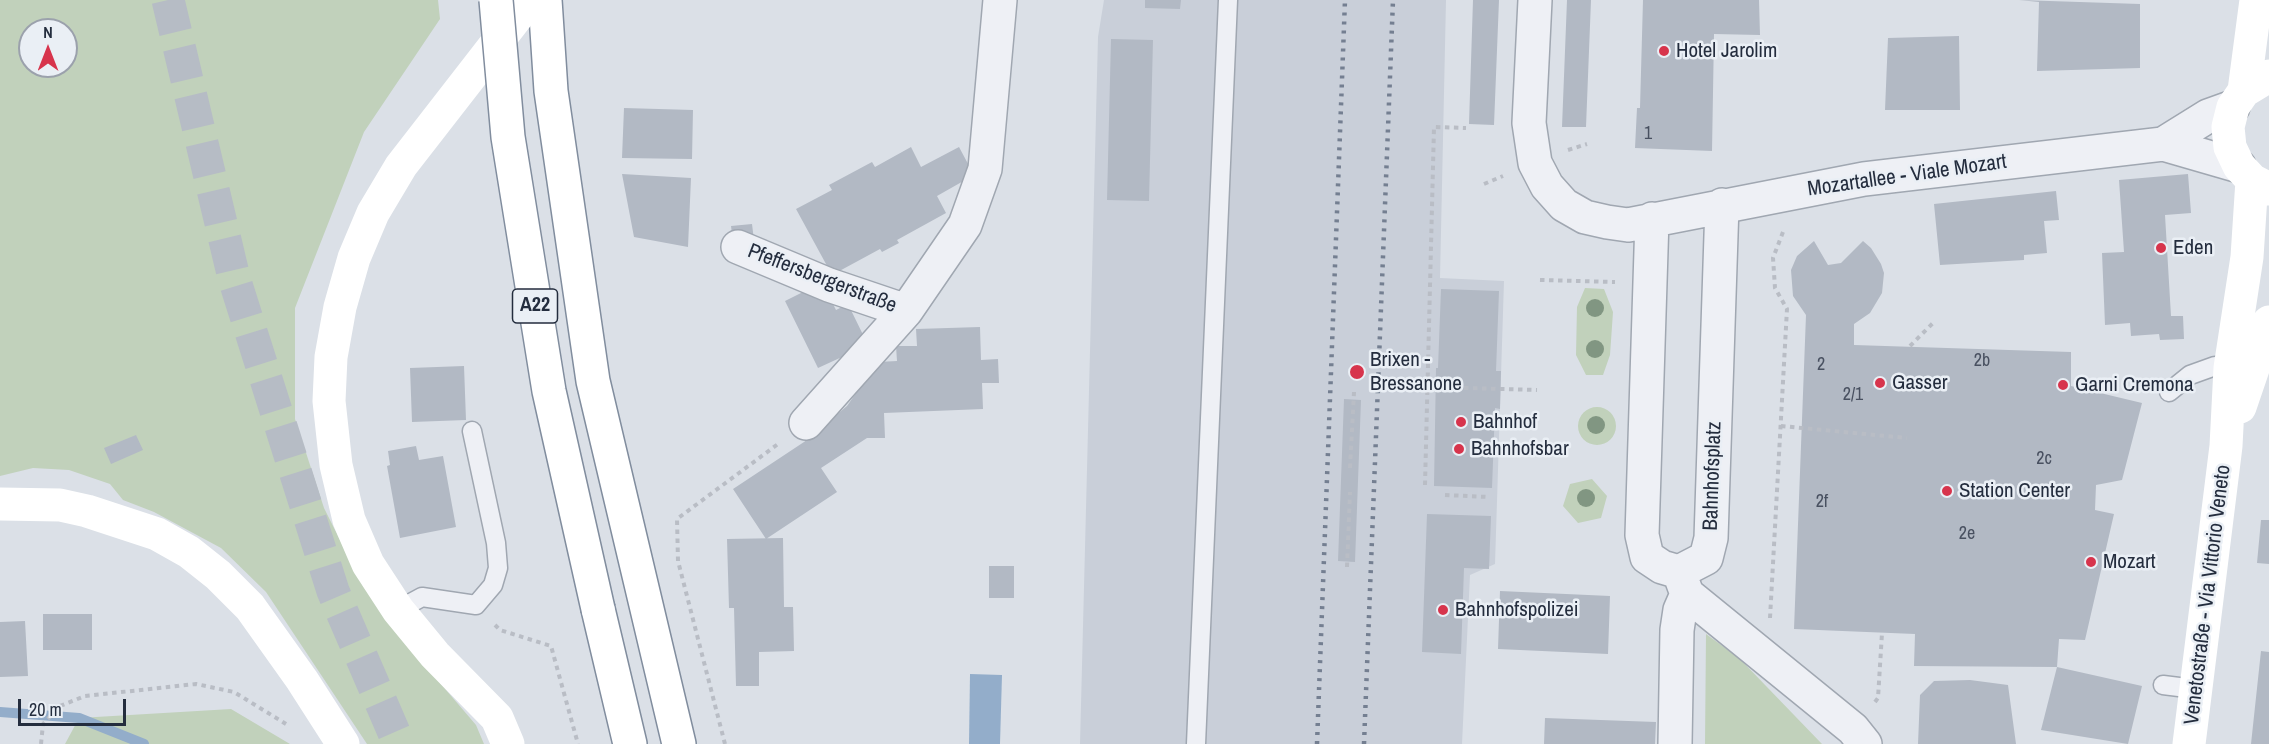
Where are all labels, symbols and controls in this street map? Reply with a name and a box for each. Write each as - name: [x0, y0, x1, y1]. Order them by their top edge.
- north arrow: [18, 18, 78, 78]
- text: N: [43, 21, 53, 43]
- place label: Hotel Jarolim: [1676, 38, 1777, 64]
- marker: Hotel Jarolim: [1657, 44, 1671, 58]
- house number: 1: [1644, 123, 1652, 145]
- street label: Mozartallee - Viale Mozart: [1806, 150, 2008, 202]
- place label: Eden: [2173, 235, 2213, 261]
- street label: Pfeffersbergerstraße: [744, 239, 900, 319]
- marker: Eden: [2154, 241, 2168, 255]
- road number: A22: [512, 289, 558, 323]
- place label: Brixen - Bressanone: [1370, 347, 1462, 397]
- house number: 2b: [1974, 350, 1990, 372]
- house number: 2: [1817, 354, 1825, 376]
- marker: Brixen - Bressanone: [1348, 363, 1366, 381]
- place label: Gasser: [1892, 370, 1948, 396]
- place label: Garni Cremona: [2075, 372, 2194, 398]
- marker: Gasser: [1873, 376, 1887, 390]
- marker: Garni Cremona: [2056, 378, 2070, 392]
- house number: 2/1: [1843, 384, 1863, 406]
- place label: Bahnhof: [1473, 409, 1537, 435]
- marker: Bahnhof: [1454, 415, 1468, 429]
- street label: Bahnhofsplatz: [1699, 421, 1727, 531]
- place label: Bahnhofsbar: [1471, 436, 1569, 462]
- marker: Bahnhofsbar: [1452, 442, 1466, 456]
- house number: 2c: [2036, 448, 2052, 470]
- street label: Venetostraße - Via Vittorio Veneto: [2180, 464, 2236, 726]
- place label: Station Center: [1959, 478, 2070, 504]
- marker: Station Center: [1940, 484, 1954, 498]
- house number: 2f: [1816, 491, 1828, 513]
- house number: 2e: [1959, 523, 1975, 545]
- place label: Mozart: [2103, 549, 2156, 575]
- marker: Mozart: [2084, 555, 2098, 569]
- place label: Bahnhofspolizei: [1455, 597, 1579, 623]
- marker: Bahnhofspolizei: [1436, 603, 1450, 617]
- scale bar: [21, 687, 129, 725]
- text: 20 m: [29, 697, 62, 722]

